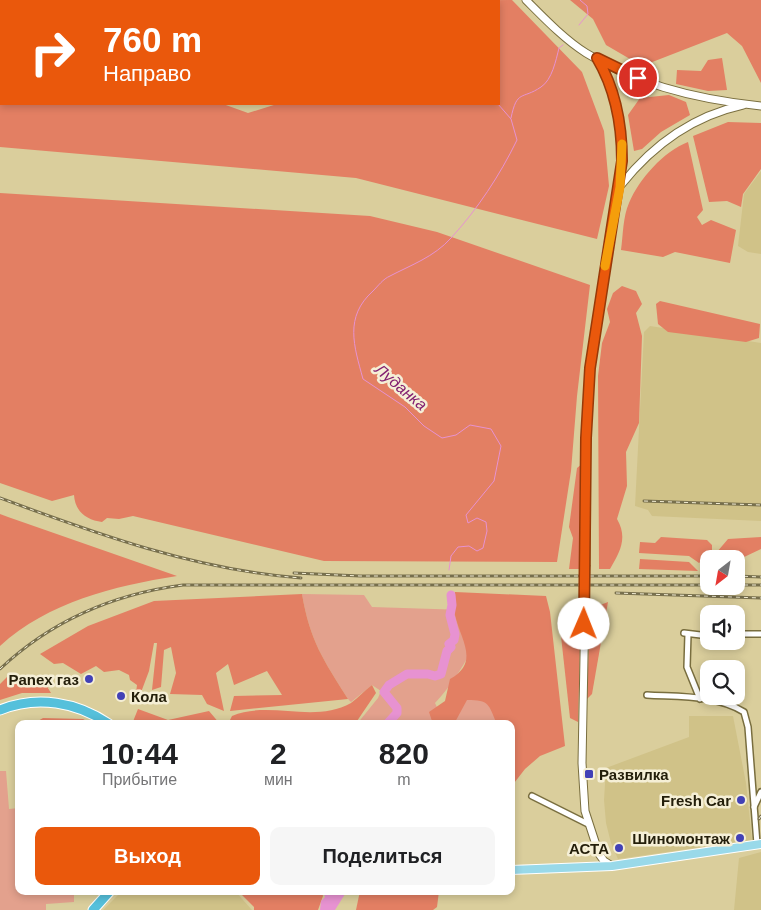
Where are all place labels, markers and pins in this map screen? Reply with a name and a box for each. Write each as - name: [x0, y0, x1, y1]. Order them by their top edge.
- pin: [617, 57, 659, 99]
- place label: Panex газ: [8, 671, 79, 688]
- marker: Panex газ: [83, 673, 95, 685]
- place label: Кола: [131, 688, 167, 705]
- marker: Кола: [115, 690, 127, 702]
- place label: Развилка: [599, 766, 669, 783]
- marker: Развилка: [583, 768, 595, 780]
- place label: Fresh Car: [661, 792, 731, 809]
- marker: Fresh Car: [735, 794, 747, 806]
- place label: Шиномонтаж: [632, 830, 730, 847]
- marker: Шиномонтаж: [734, 832, 746, 844]
- place label: АСТА: [569, 840, 609, 857]
- marker: АСТА: [613, 842, 625, 854]

